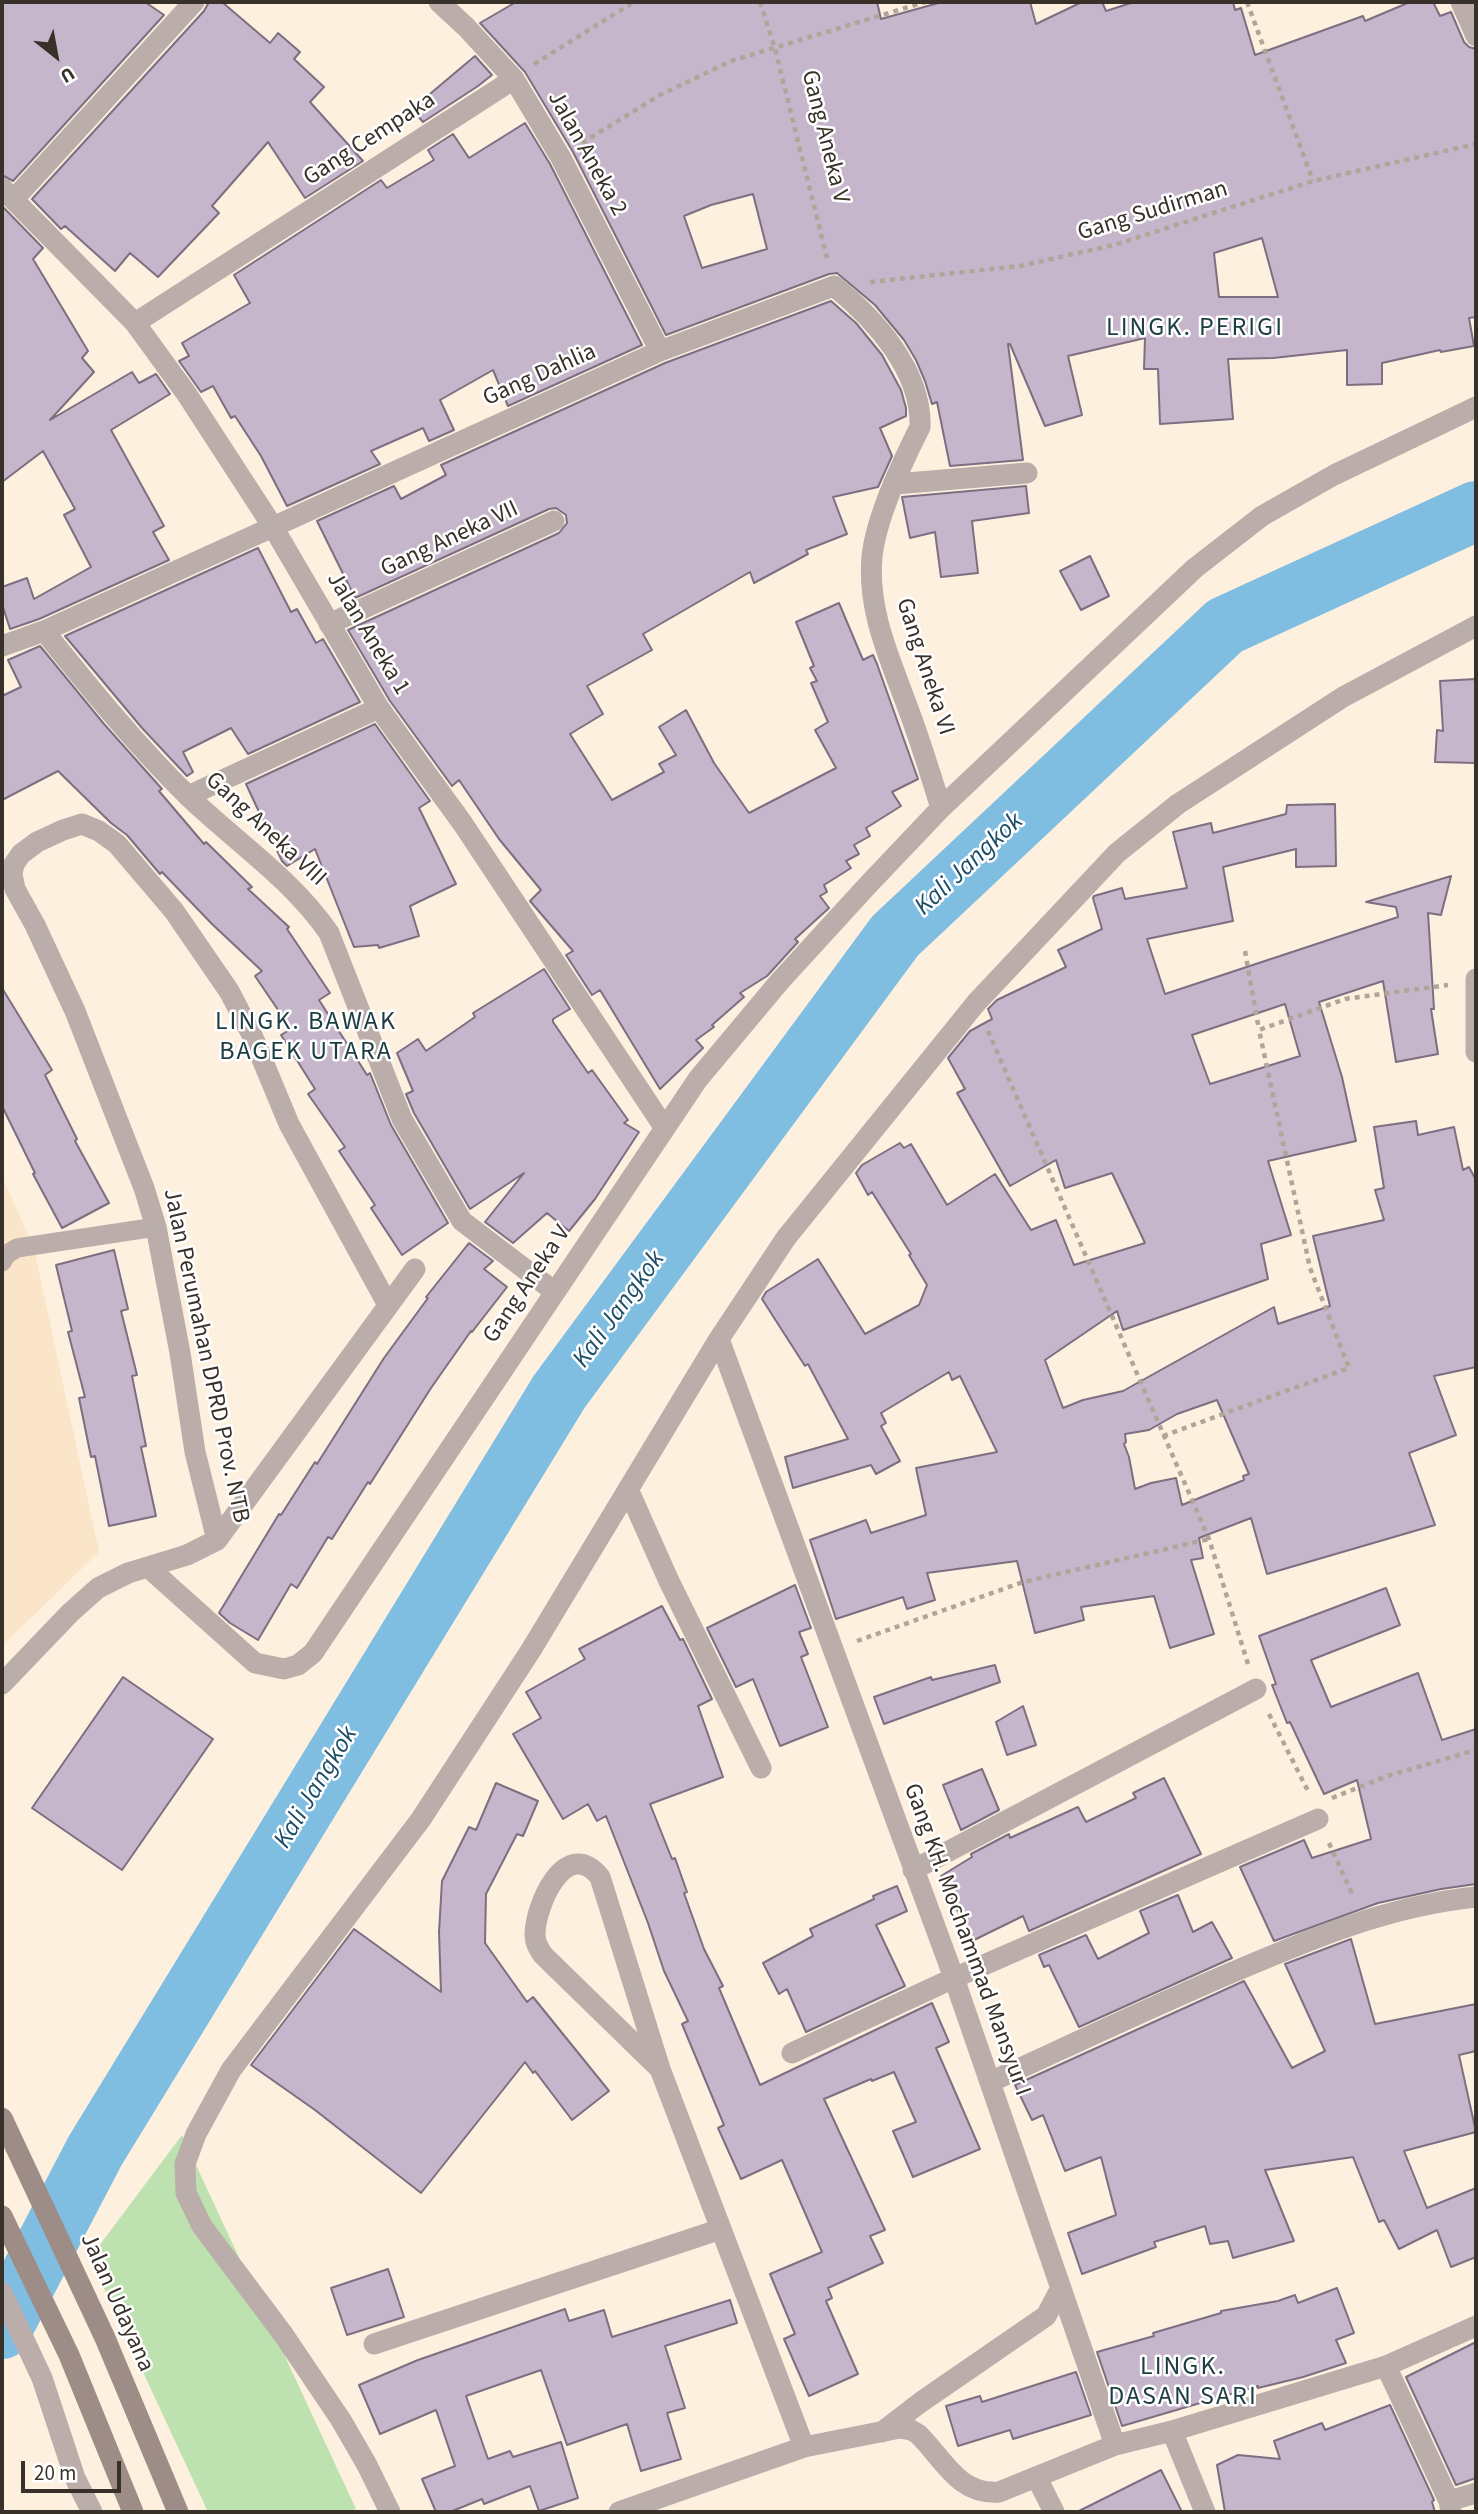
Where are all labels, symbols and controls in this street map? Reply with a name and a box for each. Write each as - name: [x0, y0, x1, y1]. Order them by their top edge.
- north arrow: [21, 21, 91, 91]
- text: U: [55, 60, 79, 89]
- street label: Gang Aneka V: [794, 68, 854, 206]
- street label: Gang Cempaka: [299, 87, 441, 193]
- street label: Jalan Aneka 2: [540, 87, 632, 221]
- street label: Gang Sudirman: [1074, 176, 1232, 248]
- district label: LINGK. PERIGI: [1108, 313, 1282, 345]
- street label: Gang Dahlia: [479, 338, 601, 414]
- street label: Gang Aneka VII: [377, 496, 523, 584]
- street label: Jalan Aneka 1: [319, 567, 415, 701]
- street label: Gang Aneka VI: [888, 595, 960, 739]
- street label: Gang Aneka VIII: [199, 767, 331, 893]
- water label: Kali Jangkok: [909, 807, 1031, 923]
- district label: LINGK. BAWAK BAGEK UTARA: [216, 1007, 396, 1068]
- street label: Jalan Perumahan DPRD Prov. NTB: [155, 1186, 255, 1526]
- street label: Gang Aneka V: [478, 1221, 578, 1349]
- water label: Kali Jangkok: [567, 1245, 673, 1375]
- water label: Kali Jangkok: [268, 1721, 366, 1855]
- street label: Gang KH. Mochammad Mansyur I: [896, 1780, 1036, 2100]
- street label: Jalan Udayana: [73, 2229, 159, 2377]
- district label: LINGK. DASAN SARI: [1109, 2352, 1257, 2414]
- scale bar: [24, 2448, 124, 2492]
- text: 20 m: [34, 2458, 76, 2488]

